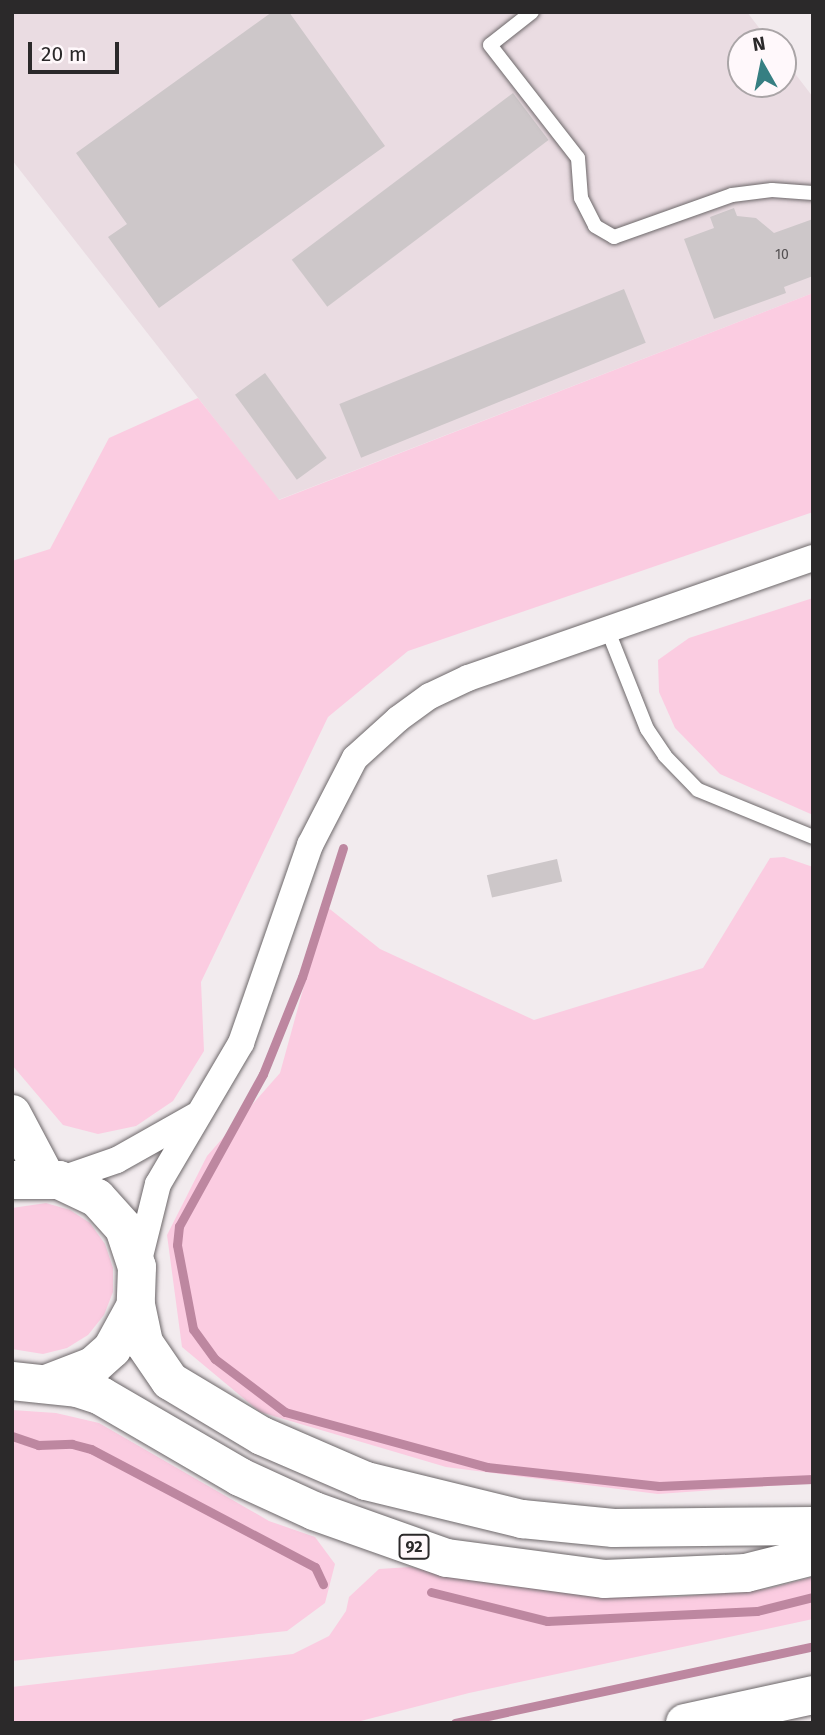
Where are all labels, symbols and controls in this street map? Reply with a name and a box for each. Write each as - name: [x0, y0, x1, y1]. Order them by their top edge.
- scale bar: [32, 28, 122, 72]
- north arrow: [727, 28, 797, 98]
- text: N: [751, 31, 767, 56]
- text: 20 m: [41, 41, 87, 67]
- house number: 10: [775, 247, 789, 263]
- road number: 92: [398, 1534, 430, 1560]

